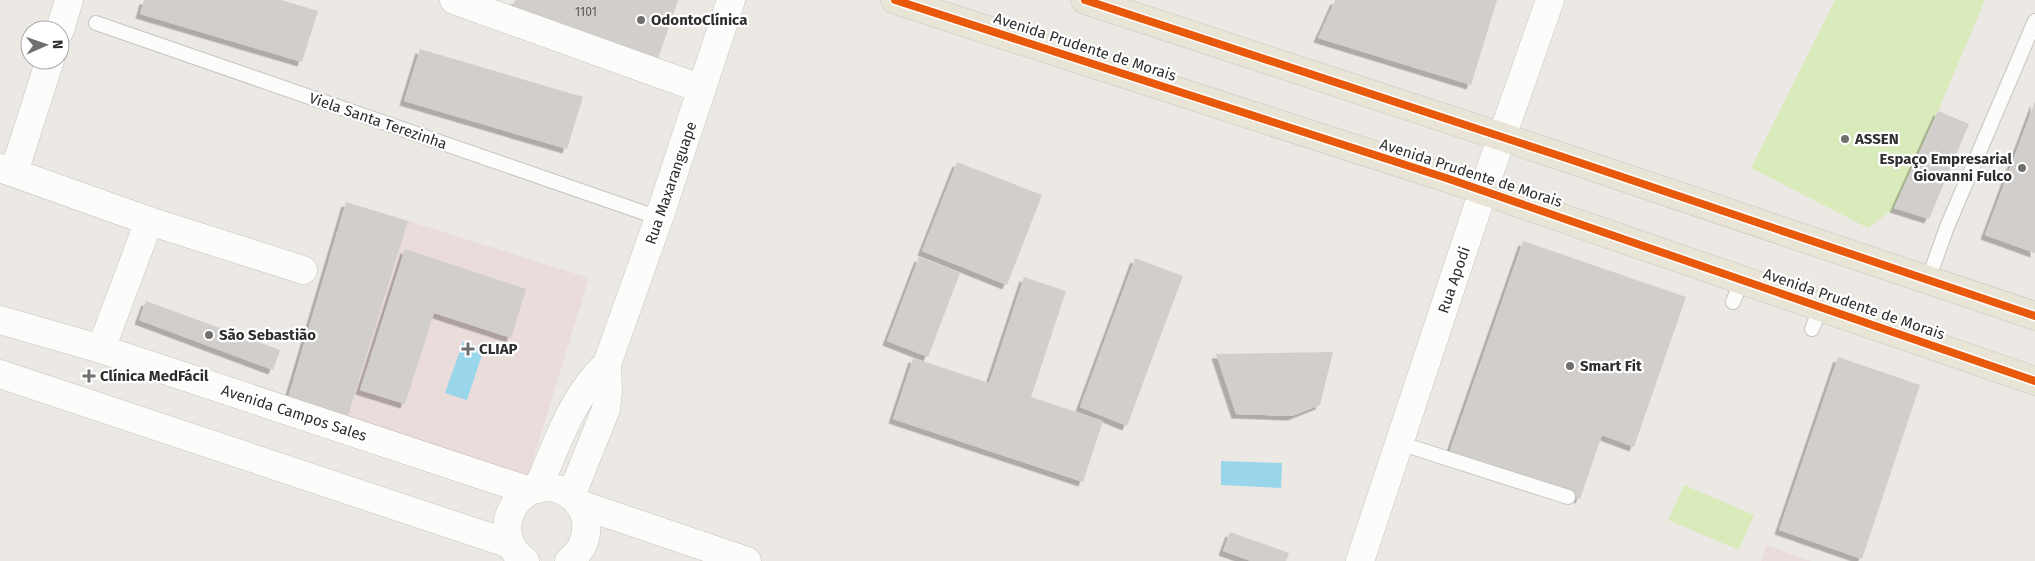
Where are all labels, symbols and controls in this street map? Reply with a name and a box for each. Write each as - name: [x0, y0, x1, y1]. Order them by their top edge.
- house number: 1101: [575, 5, 597, 19]
- street label: Avenida Prudente de Morais: [992, 9, 1178, 85]
- place label: OdontoClínica: [651, 11, 747, 29]
- marker: OdontoClínica: [635, 14, 647, 26]
- north arrow: [20, 20, 70, 70]
- text: N: [49, 40, 66, 50]
- street label: Viela Santa Terezinha: [307, 89, 449, 153]
- street label: Rua Maxaranguape: [642, 119, 700, 247]
- place label: ASSEN: [1854, 130, 1899, 148]
- marker: ASSEN: [1839, 133, 1851, 145]
- street label: Avenida Prudente de Morais: [1378, 135, 1564, 211]
- place label: Espaço Empresarial Giovanni Fulco: [1879, 150, 2013, 185]
- marker: Espaço Empresarial Giovanni Fulco: [2016, 162, 2028, 174]
- street label: Rua Apodi: [1434, 244, 1474, 316]
- street label: Avenida Prudente de Morais: [1761, 264, 1947, 344]
- place label: São Sebastião: [219, 326, 316, 344]
- marker: São Sebastião: [203, 329, 215, 341]
- place label: CLIAP: [479, 340, 518, 358]
- marker: CLIAP: [461, 342, 475, 356]
- place label: Smart Fit: [1580, 357, 1642, 375]
- marker: Smart Fit: [1564, 360, 1576, 372]
- place label: Clínica MedFácil: [100, 367, 209, 385]
- marker: Clínica MedFácil: [82, 369, 96, 383]
- street label: Avenida Campos Sales: [219, 381, 369, 445]

